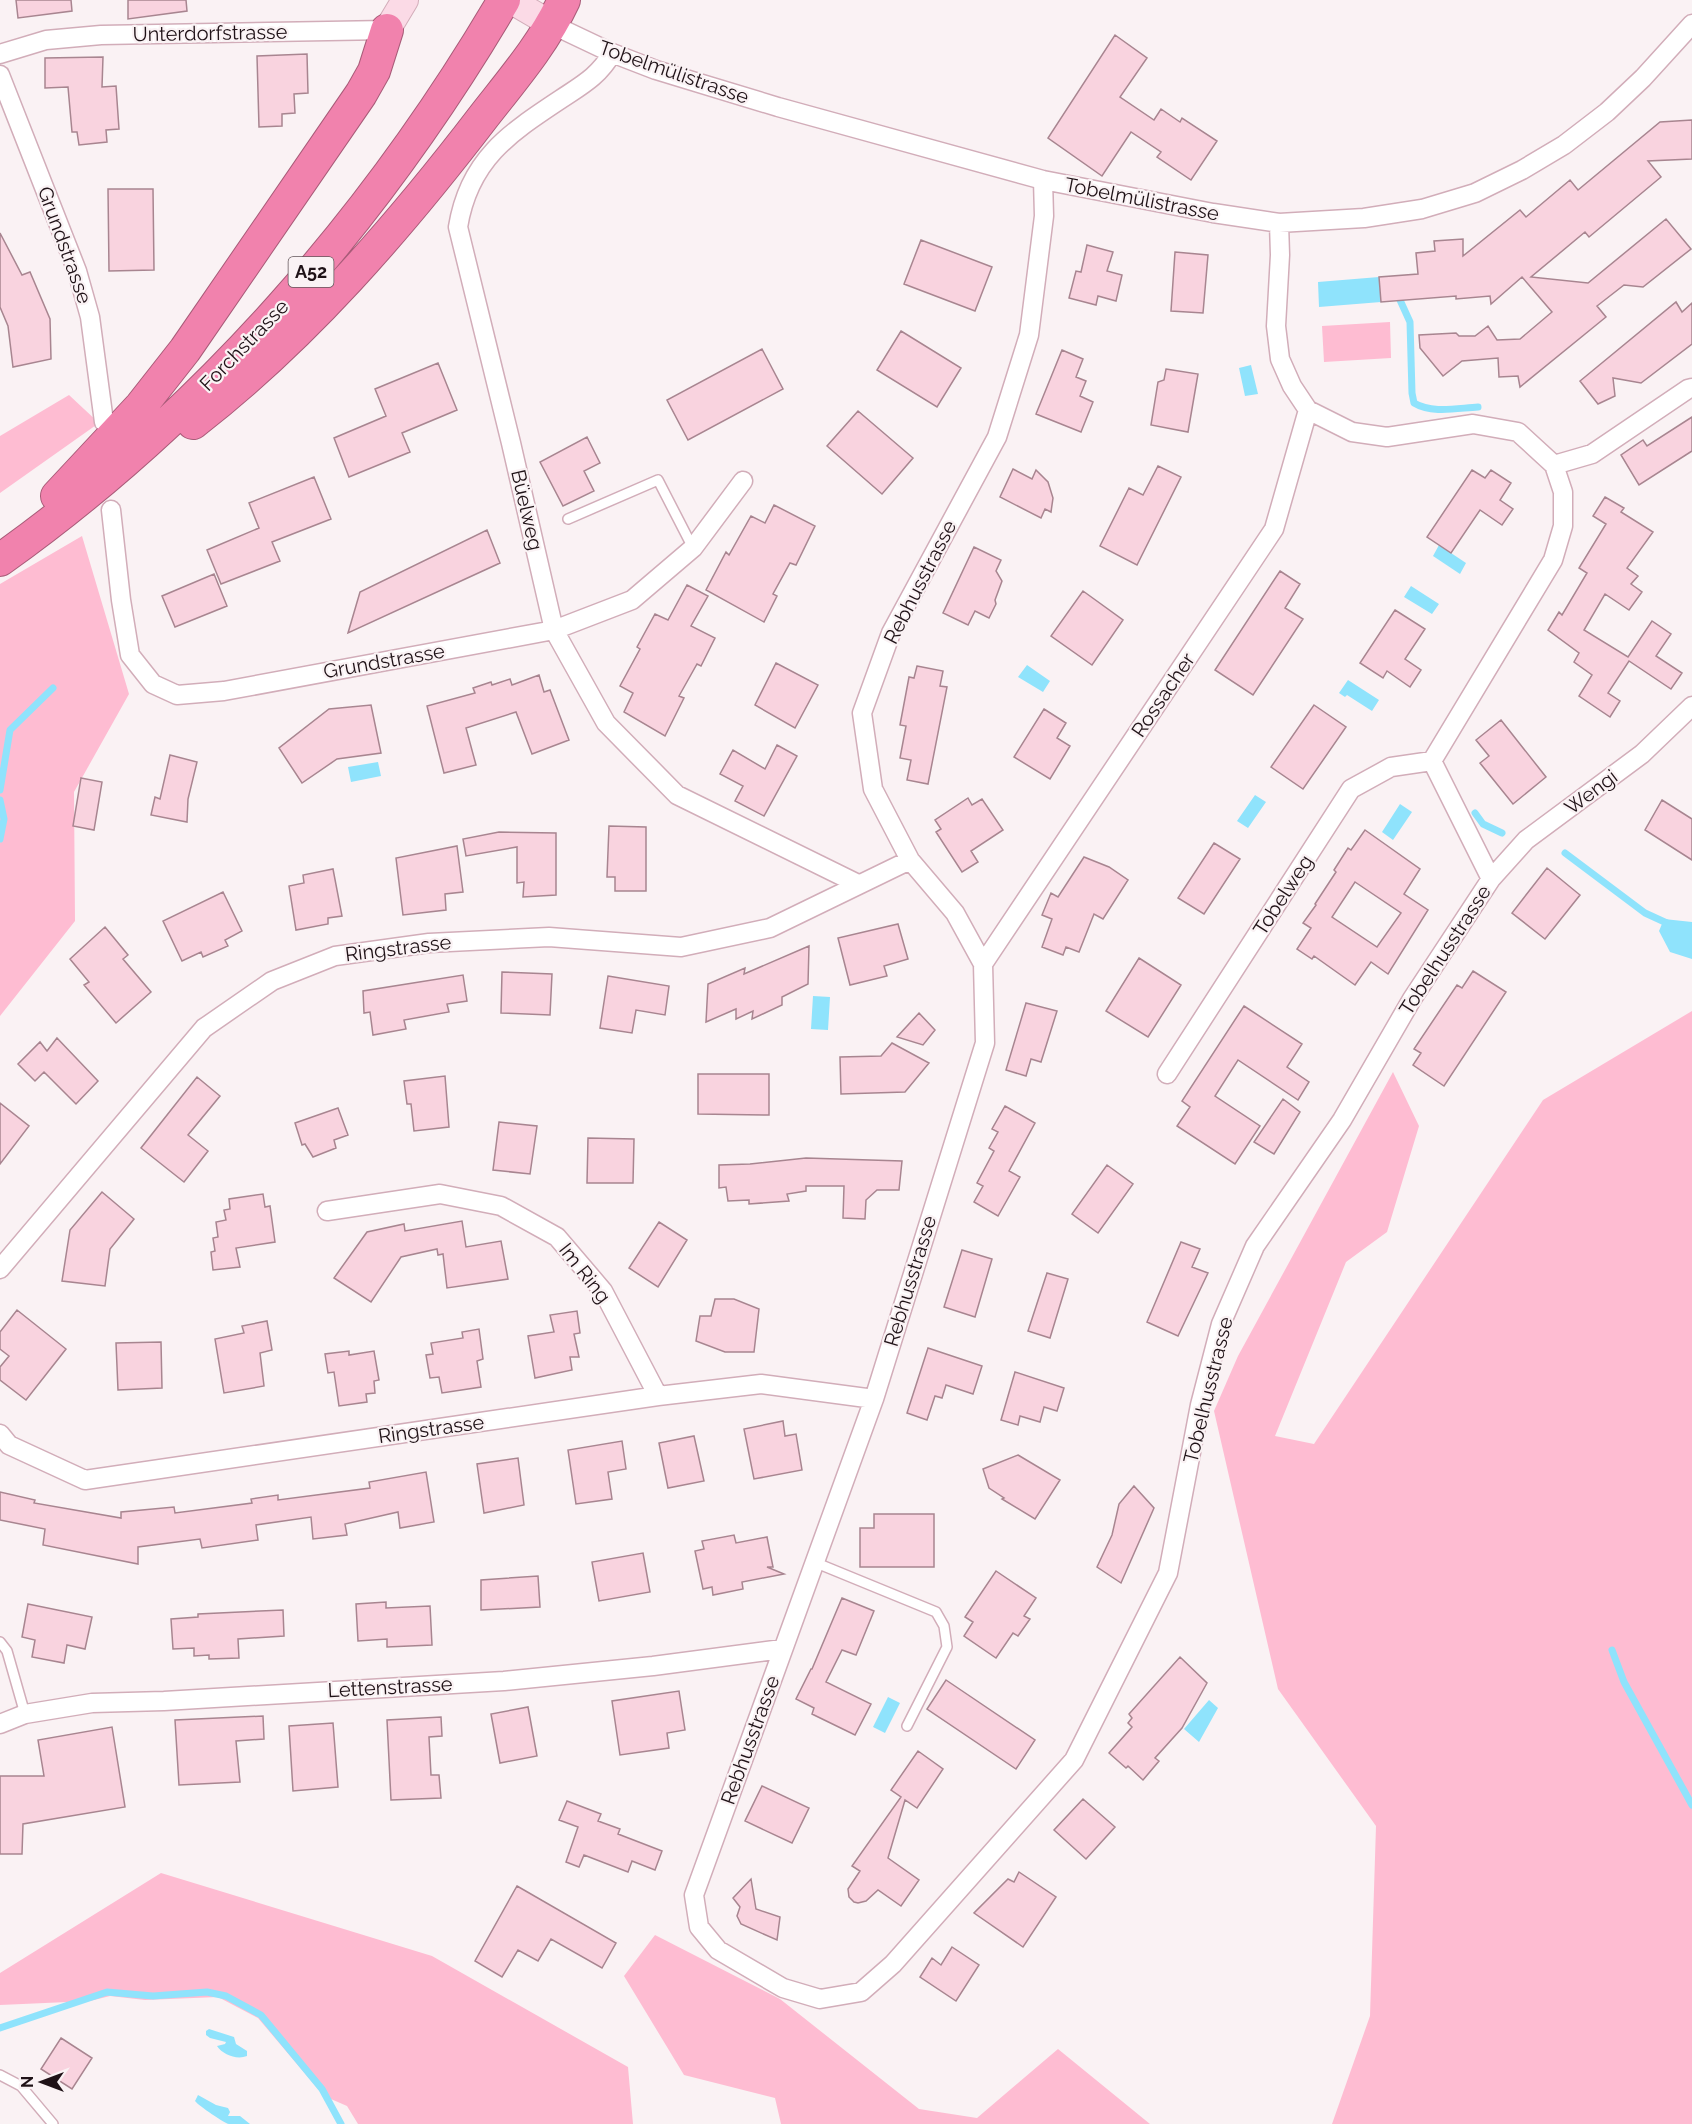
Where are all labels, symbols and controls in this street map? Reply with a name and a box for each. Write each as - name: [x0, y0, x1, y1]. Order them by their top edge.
- street label: Unterdorfstrasse: [132, 20, 288, 46]
- street label: Tobelmülistrasse: [596, 35, 752, 109]
- street label: Tobelmülistrasse: [1063, 172, 1221, 226]
- street label: Grundstrasse: [33, 183, 97, 307]
- road number: A52: [288, 257, 334, 287]
- street label: Forchstrasse: [194, 294, 294, 396]
- street label: Büelweg: [506, 467, 548, 553]
- street label: Rebhusstrasse: [879, 516, 962, 648]
- street label: Grundstrasse: [322, 638, 447, 683]
- street label: Rossacher: [1126, 648, 1200, 742]
- street label: Wengi: [1560, 764, 1622, 820]
- street label: Tobelweg: [1248, 850, 1318, 940]
- street label: Tobelhusstrasse: [1394, 880, 1496, 1019]
- street label: Ringstrasse: [344, 930, 453, 966]
- street label: Rebhusstrasse: [879, 1213, 941, 1349]
- street label: Im Ring: [554, 1238, 616, 1308]
- street label: Tobelhusstrasse: [1178, 1314, 1238, 1466]
- street label: Ringstrasse: [377, 1410, 486, 1448]
- street label: Lettenstrasse: [327, 1672, 453, 1702]
- street label: Rebhusstrasse: [716, 1672, 785, 1808]
- north arrow: [12, 2052, 72, 2112]
- text: N: [18, 2076, 37, 2088]

